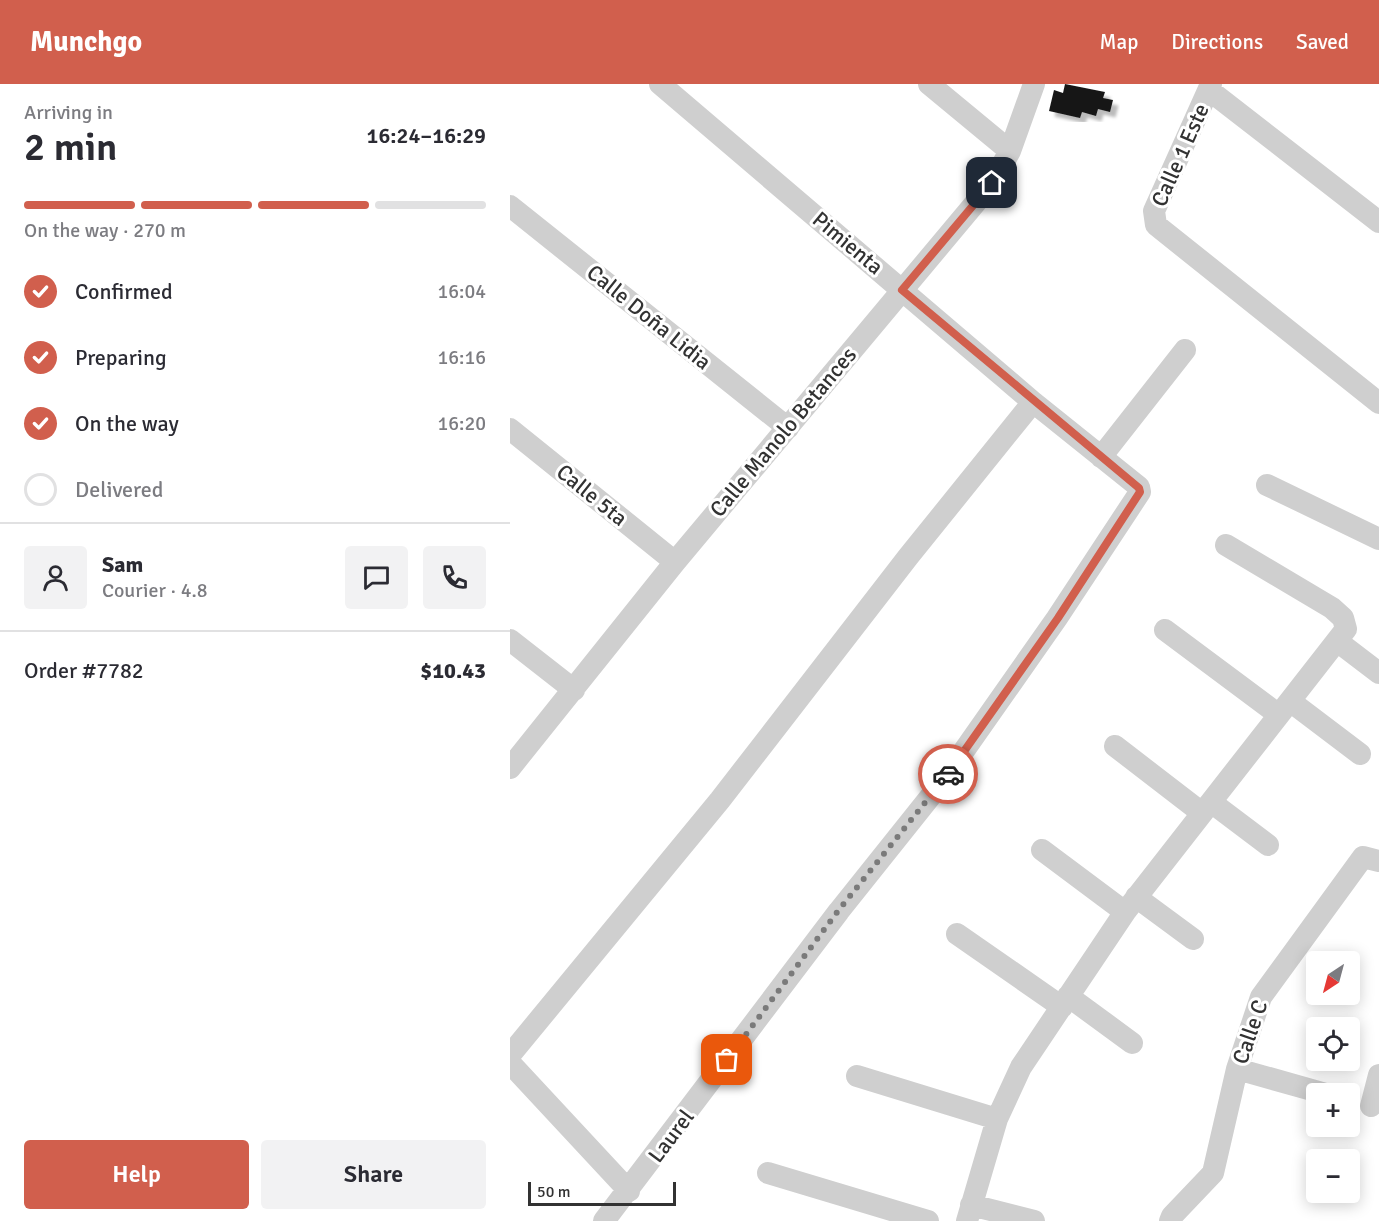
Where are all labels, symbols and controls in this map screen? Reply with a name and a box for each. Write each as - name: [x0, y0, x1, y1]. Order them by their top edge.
- text: Munchgo: [30, 25, 142, 59]
- text: Map: [1100, 29, 1138, 55]
- text: Directions: [1171, 29, 1263, 55]
- text: Saved: [1296, 29, 1349, 55]
- street label: Calle 1 Este: [1145, 99, 1215, 211]
- text: Arriving in: [24, 100, 113, 125]
- text: 16:24–16:29: [367, 122, 486, 149]
- text: 2 min: [24, 123, 117, 171]
- pin: [966, 157, 1017, 208]
- icon: home: [975, 166, 1008, 199]
- street label: Pimienta: [807, 206, 889, 280]
- text: On the way · 270 m: [24, 218, 186, 243]
- street label: Calle Doña Lidia: [581, 259, 717, 375]
- icon: check: [24, 275, 57, 308]
- text: Confirmed: [75, 278, 173, 305]
- text: 16:04: [437, 279, 486, 304]
- icon: check: [24, 341, 57, 374]
- street label: Calle Manolo Betances: [704, 342, 862, 522]
- text: Preparing: [75, 344, 167, 371]
- text: 16:16: [437, 345, 486, 370]
- icon: check: [24, 407, 57, 440]
- text: On the way: [75, 410, 179, 437]
- text: 16:20: [437, 411, 486, 436]
- street label: Calle 5ta: [551, 458, 633, 532]
- text: Delivered: [75, 476, 163, 503]
- button: person: [24, 546, 87, 609]
- button: chat: [345, 546, 408, 609]
- button: phone: [423, 546, 486, 609]
- text: Sam: [102, 551, 143, 578]
- text: Courier · 4.8: [102, 578, 208, 603]
- text: Order #7782: [24, 657, 144, 684]
- text: $10.43: [420, 657, 486, 684]
- courier: [918, 744, 978, 804]
- icon: car: [932, 758, 965, 791]
- north arrow: [1306, 951, 1360, 1005]
- map controls: [1306, 951, 1360, 1203]
- street label: Calle C: [1227, 996, 1273, 1068]
- button: locate: [1306, 1017, 1360, 1071]
- pin: [701, 1034, 752, 1085]
- icon: bag: [710, 1043, 743, 1076]
- button: +: [1306, 1083, 1360, 1137]
- street label: Laurel: [642, 1104, 700, 1168]
- button: Help: [24, 1140, 249, 1209]
- button: Share: [261, 1140, 486, 1209]
- button: −: [1306, 1149, 1360, 1203]
- scale bar: [528, 1179, 676, 1206]
- text: 50 m: [537, 1182, 571, 1202]

